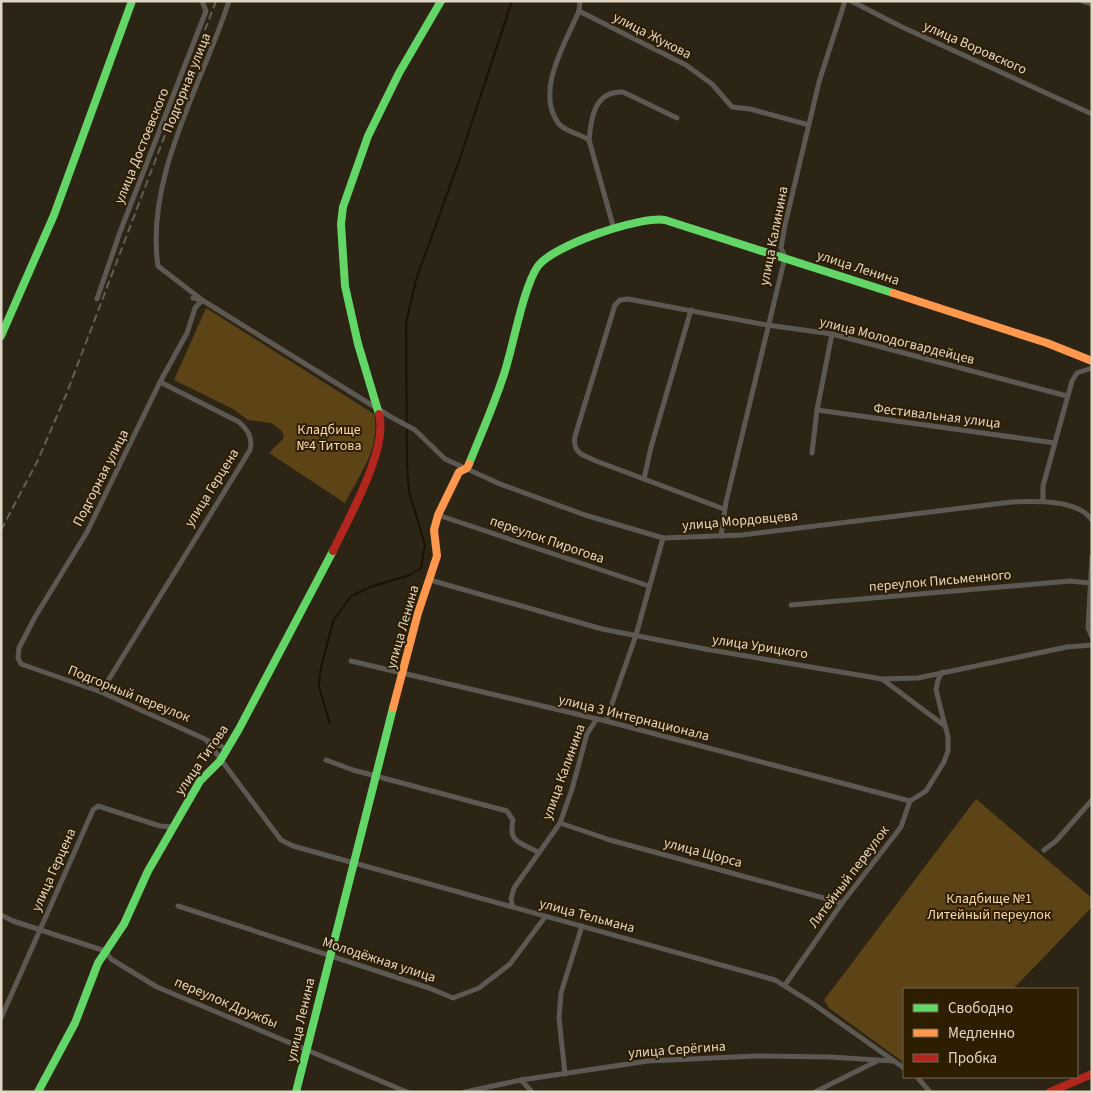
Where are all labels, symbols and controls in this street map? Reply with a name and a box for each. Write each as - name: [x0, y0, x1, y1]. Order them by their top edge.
- street label: улица Жукова: [609, 8, 695, 64]
- street label: улица Воровского: [920, 16, 1030, 80]
- street label: Подгорная улица: [158, 30, 216, 136]
- street label: улица Достоевского: [110, 85, 174, 207]
- street label: улица Калинина: [755, 185, 793, 287]
- street label: улица Ленина: [814, 245, 902, 291]
- street label: улица Молодогвардейцев: [817, 312, 977, 370]
- street label: Фестивальная улица: [872, 398, 1002, 434]
- park label: Кладбище №4 Титова: [296, 420, 362, 456]
- street label: Подгорная улица: [68, 426, 134, 530]
- street label: улица Герцена: [180, 445, 244, 531]
- street label: улица Мордовцева: [681, 506, 799, 536]
- street label: переулок Пирогова: [487, 511, 607, 569]
- street label: переулок Письменного: [868, 565, 1012, 597]
- street label: улица Ленина: [382, 583, 424, 671]
- street label: улица Урицкого: [711, 630, 809, 664]
- street label: Подгорный переулок: [65, 660, 193, 728]
- street label: улица 3 Интернационала: [556, 690, 712, 746]
- street label: улица Титова: [170, 721, 234, 799]
- street label: улица Калинина: [537, 721, 591, 823]
- street label: Литейный переулок: [804, 822, 894, 932]
- street label: улица Герцена: [27, 825, 81, 915]
- street label: улица Щорса: [661, 833, 745, 873]
- park label: Кладбище №1 Литейный переулок: [927, 889, 1051, 925]
- street label: улица Тельмана: [537, 894, 637, 938]
- street label: Молодёжная улица: [320, 932, 438, 988]
- street label: переулок Дружбы: [171, 972, 281, 1034]
- street label: улица Ленина: [282, 976, 320, 1064]
- legend: [903, 988, 1078, 1078]
- text: Свободно: [948, 998, 1013, 1019]
- text: Медленно: [948, 1023, 1015, 1044]
- street label: улица Серёгина: [628, 1037, 726, 1063]
- text: Пробка: [948, 1048, 997, 1069]

